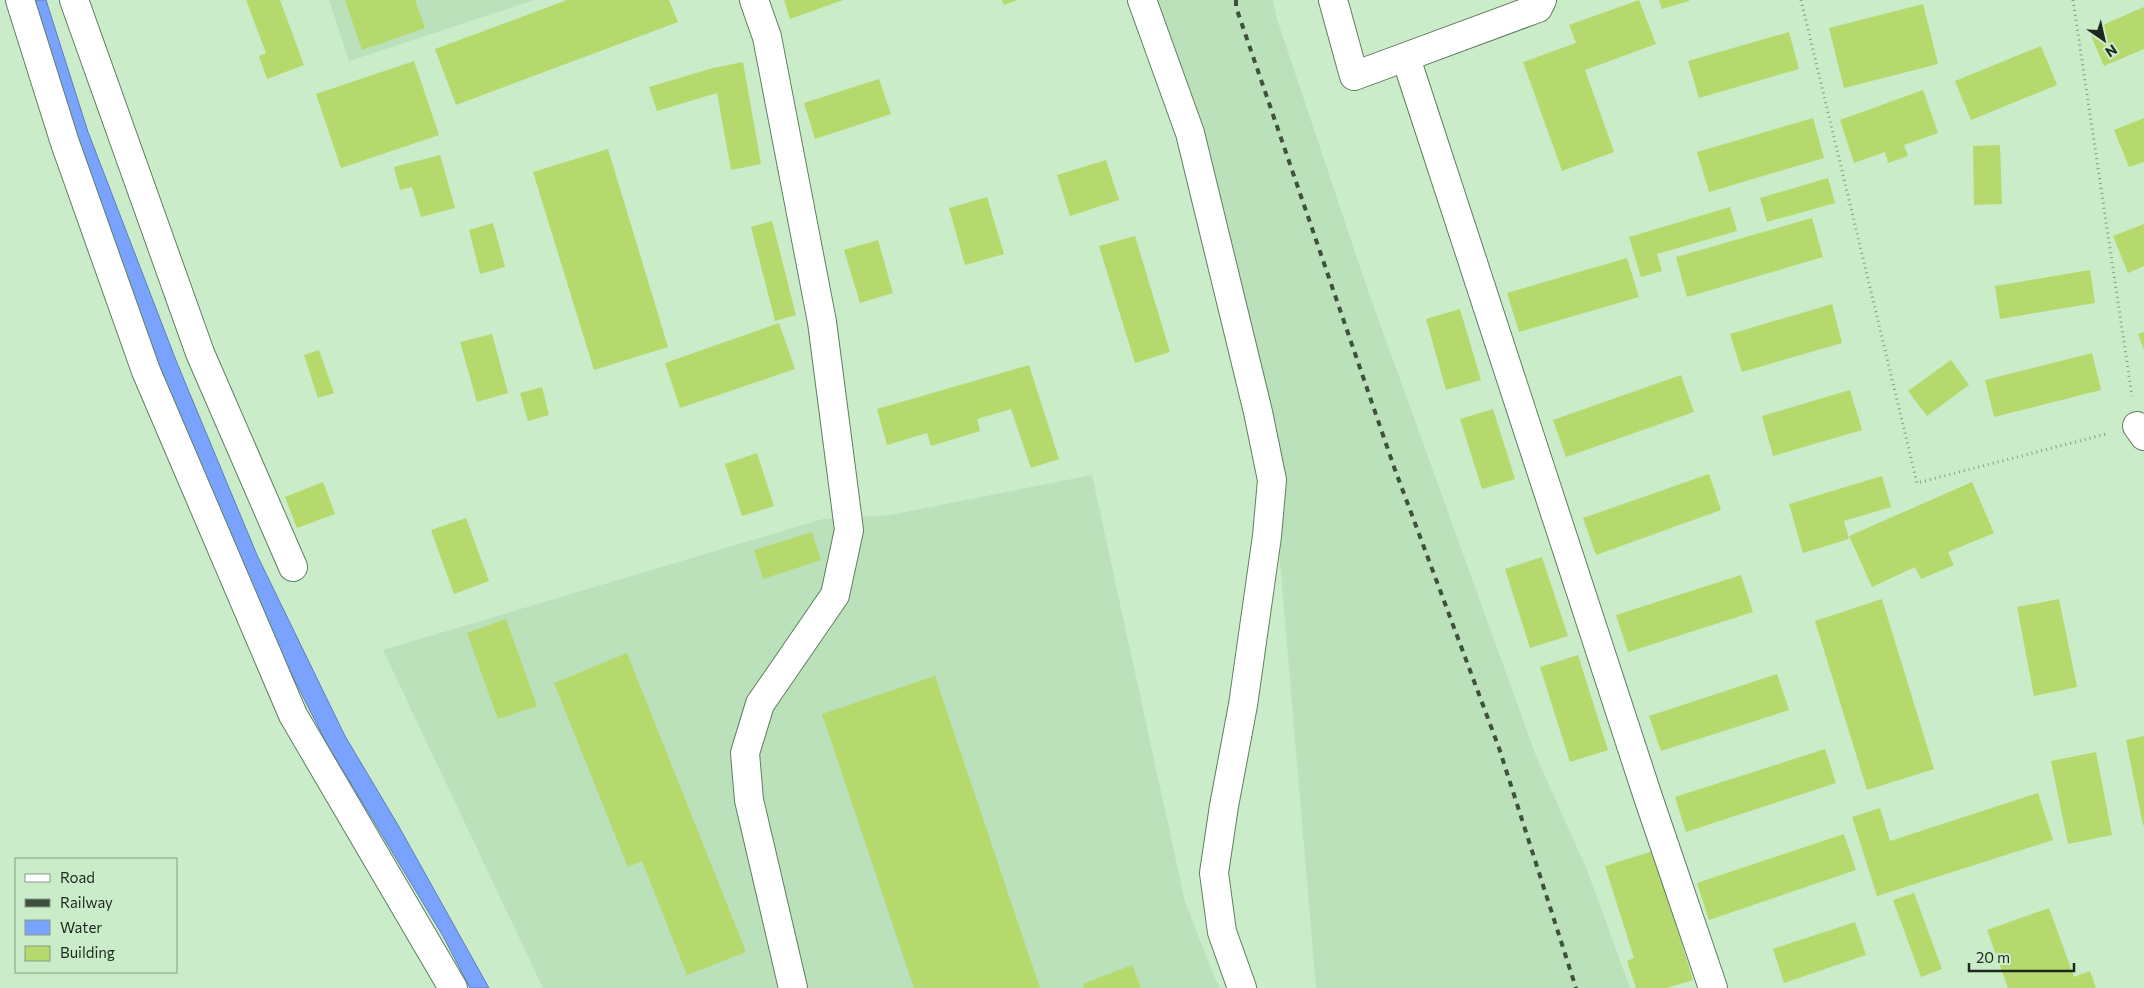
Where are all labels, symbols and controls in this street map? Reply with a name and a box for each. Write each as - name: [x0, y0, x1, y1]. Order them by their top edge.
- north arrow: [2079, 15, 2129, 65]
- text: N: [2102, 41, 2121, 61]
- legend: [15, 858, 178, 973]
- text: Road: [60, 868, 95, 886]
- text: Railway: [60, 893, 113, 911]
- text: Water: [60, 918, 102, 936]
- scale bar: [1969, 940, 2074, 972]
- text: Building: [60, 943, 115, 961]
- text: 20 m: [1976, 948, 2010, 966]

